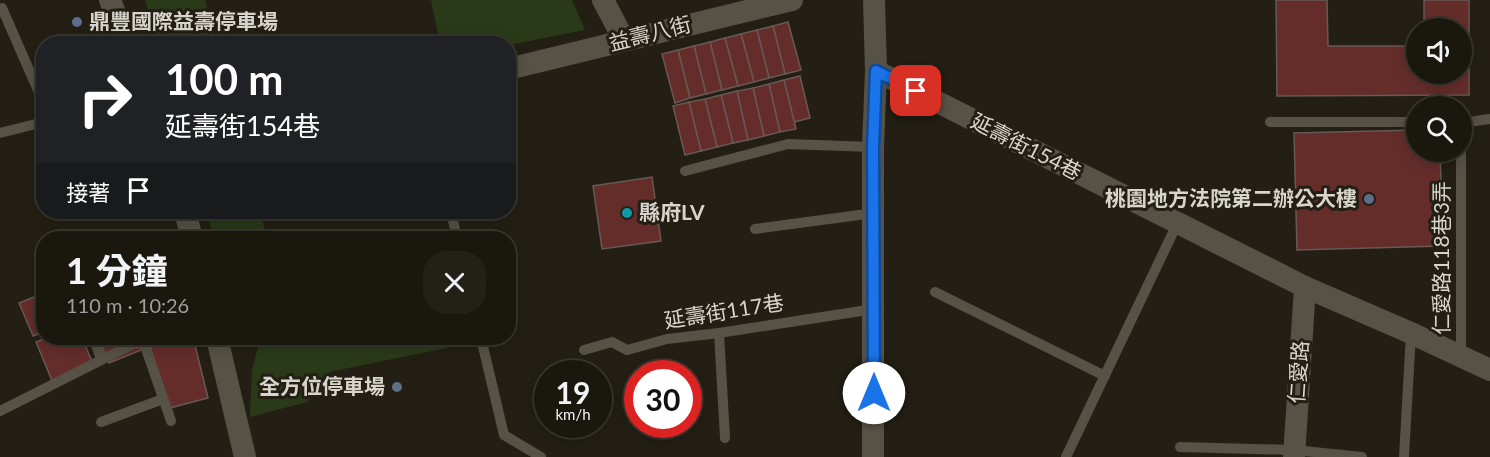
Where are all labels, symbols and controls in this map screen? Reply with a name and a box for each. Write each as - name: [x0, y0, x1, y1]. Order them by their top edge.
- place label: 鼎豐國際益壽停車場: [89, 8, 278, 33]
- street label: 益壽八街: [606, 10, 693, 55]
- marker: 鼎豐國際益壽停車場: [70, 15, 84, 29]
- map controls: [1406, 18, 1472, 162]
- button: sound: [1406, 18, 1472, 84]
- text: 100 m: [165, 54, 283, 104]
- icon: right: [66, 60, 144, 138]
- pin: [890, 65, 941, 116]
- icon: arrive: [899, 74, 932, 107]
- button: search: [1406, 96, 1472, 162]
- street label: 延壽街154巷: [967, 107, 1086, 184]
- text: 延壽街154巷: [165, 109, 320, 142]
- icon: arrive: [122, 174, 155, 207]
- text: 接著: [66, 179, 110, 206]
- street label: 仁愛路118巷3弄: [1428, 181, 1453, 335]
- place label: 桃園地方法院第二辦公大樓: [1105, 185, 1357, 210]
- marker: 桃園地方法院第二辦公大樓: [1362, 192, 1376, 206]
- place label: 縣府LV: [639, 199, 705, 224]
- marker: 縣府LV: [620, 206, 634, 220]
- text: 1 分鐘: [66, 248, 168, 292]
- button: close: [423, 251, 486, 314]
- street label: 延壽街117巷: [662, 289, 785, 332]
- text: 110 m · 10:26: [66, 293, 189, 317]
- street label: 仁愛路: [1283, 340, 1312, 404]
- speed limit sign: 30: [624, 360, 702, 438]
- position arrow: [842, 361, 906, 425]
- place label: 全方位停車場: [259, 373, 385, 398]
- text: 19: [556, 374, 590, 410]
- marker: 全方位停車場: [390, 380, 404, 394]
- text: km/h: [555, 405, 591, 423]

